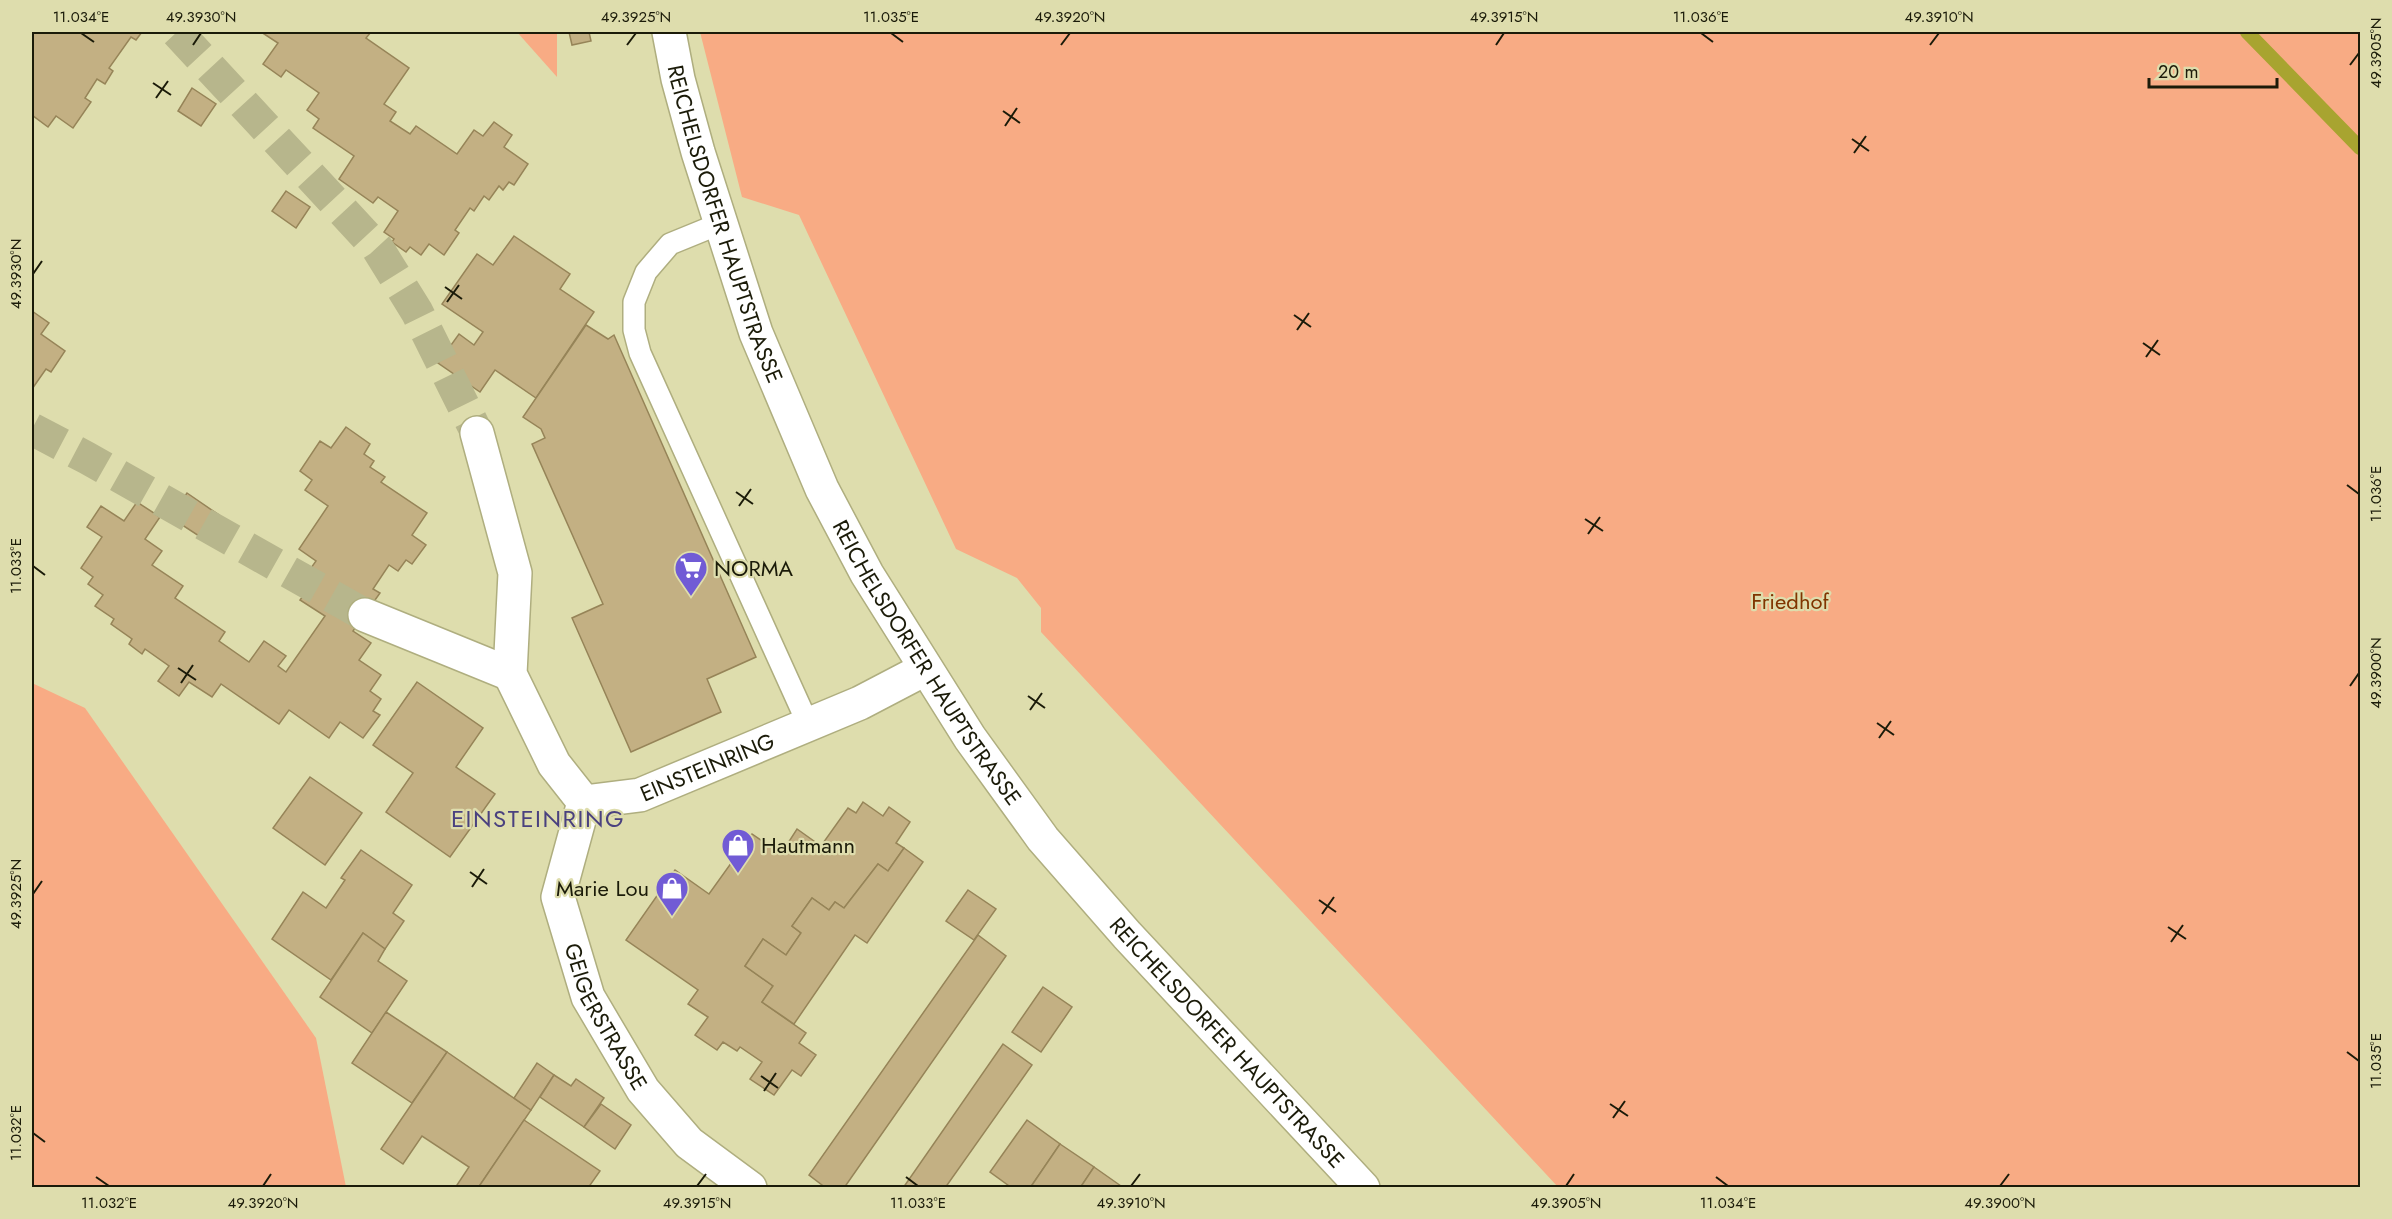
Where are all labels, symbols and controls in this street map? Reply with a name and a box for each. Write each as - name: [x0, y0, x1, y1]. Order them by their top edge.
- text: 11.034°E: [53, 6, 109, 28]
- text: 49.3930°N: [166, 6, 236, 28]
- text: 49.3925°N: [601, 6, 671, 28]
- text: 11.035°E: [863, 6, 919, 28]
- text: 49.3920°N: [1035, 6, 1106, 28]
- text: 49.3915°N: [1470, 6, 1538, 28]
- text: 11.036°E: [1673, 6, 1729, 28]
- text: 49.3910°N: [1904, 6, 1974, 28]
- text: 49.3905°N: [2365, 18, 2387, 88]
- scale bar: [2149, 51, 2276, 89]
- text: 20 m: [2158, 59, 2198, 85]
- street label: REICHELSDORFER HAUPTSTRASSE: [660, 62, 791, 388]
- text: 49.3930°N: [5, 239, 27, 309]
- text: 11.036°E: [2365, 466, 2387, 522]
- street label: REICHELSDORFER HAUPTSTRASSE: [825, 514, 1030, 812]
- text: 11.033°E: [5, 538, 27, 594]
- supermarket icon: NORMA: [673, 550, 709, 597]
- place label: NORMA: [714, 552, 794, 584]
- park label: Friedhof: [1751, 585, 1829, 617]
- text: 49.3900°N: [2365, 637, 2387, 709]
- street label: EINSTEINRING: [635, 725, 779, 809]
- district label: EINSTEINRING: [451, 801, 625, 836]
- shop icon: Hautmann: [720, 827, 756, 874]
- place label: Hautmann: [761, 829, 855, 861]
- text: 49.3925°N: [5, 859, 27, 929]
- shop icon: Marie Lou: [654, 870, 690, 917]
- place label: Marie Lou: [556, 872, 649, 904]
- street label: REICHELSDORFER HAUPTSTRASSE: [1102, 910, 1352, 1175]
- street label: GEIGERSTRASSE: [557, 939, 656, 1096]
- text: 11.035°E: [2365, 1033, 2387, 1089]
- text: 11.032°E: [5, 1105, 27, 1161]
- text: 11.032°E: [81, 1192, 137, 1214]
- text: 49.3920°N: [228, 1192, 299, 1214]
- text: 49.3915°N: [663, 1192, 731, 1214]
- text: 11.033°E: [890, 1192, 946, 1214]
- text: 49.3910°N: [1096, 1192, 1166, 1214]
- text: 49.3905°N: [1531, 1192, 1601, 1214]
- text: 11.034°E: [1700, 1192, 1756, 1214]
- text: 49.3900°N: [1964, 1192, 2036, 1214]

